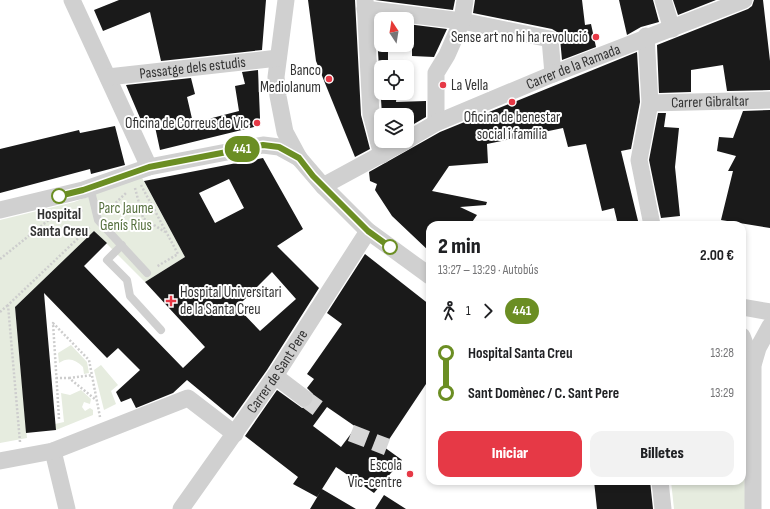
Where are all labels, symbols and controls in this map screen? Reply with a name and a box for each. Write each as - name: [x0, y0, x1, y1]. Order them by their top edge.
- north arrow: [374, 12, 414, 52]
- map controls: [374, 12, 414, 148]
- place label: Sense art no hi ha revolució: [451, 28, 588, 47]
- marker: Sense art no hi ha revolució: [591, 32, 601, 42]
- street label: Carrer de la Ramada: [523, 39, 623, 94]
- street label: Passatge dels estudis: [138, 52, 247, 83]
- button: locate: [374, 60, 414, 100]
- place label: Banco Mediolanum: [260, 61, 321, 97]
- marker: Banco Mediolanum: [324, 74, 334, 84]
- place label: La Vella: [451, 76, 489, 95]
- marker: La Vella: [438, 80, 448, 90]
- street label: Carrer Gibraltar: [671, 91, 750, 112]
- marker: Oficina de benestar social i família: [507, 97, 517, 107]
- button: layers: [374, 108, 414, 148]
- place label: Oficina de benestar social i família: [464, 108, 561, 144]
- place label: Oficina de Correus de Vic: [125, 114, 249, 133]
- marker: Oficina de Correus de Vic: [252, 118, 262, 128]
- line badge: 441: [219, 136, 265, 162]
- text: 441: [233, 140, 251, 157]
- marker: Hospital Santa Creu: [51, 188, 67, 204]
- park label: Parc Jaume Genís Rius: [98, 199, 154, 235]
- place label: Hospital Santa Creu: [30, 205, 88, 241]
- text: 2 min: [438, 233, 481, 260]
- unlabelled marker: [382, 239, 398, 255]
- text: 2.00 €: [700, 246, 734, 265]
- text: 13:27 – 13:29 · Autobús: [438, 262, 538, 278]
- place label: Hospital Universitari de la Santa Creu: [180, 283, 282, 319]
- marker: Hospital Universitari de la Santa Creu: [165, 295, 177, 307]
- icon: walk: [438, 300, 460, 322]
- icon: forward: [477, 300, 499, 322]
- text: 441: [513, 302, 531, 319]
- text: 1: [466, 303, 471, 319]
- street label: Carrer de Sant Pere: [242, 326, 312, 417]
- text: Hospital Santa Creu: [468, 344, 572, 363]
- text: 13:28: [710, 345, 734, 361]
- text: Sant Domènec / C. Sant Pere: [468, 384, 619, 403]
- text: 13:29: [710, 385, 734, 401]
- button: Iniciar: [438, 431, 582, 477]
- button: Billetes: [590, 431, 734, 477]
- place label: Escola Vic-centre: [348, 456, 402, 492]
- marker: Escola Vic-centre: [405, 469, 415, 479]

